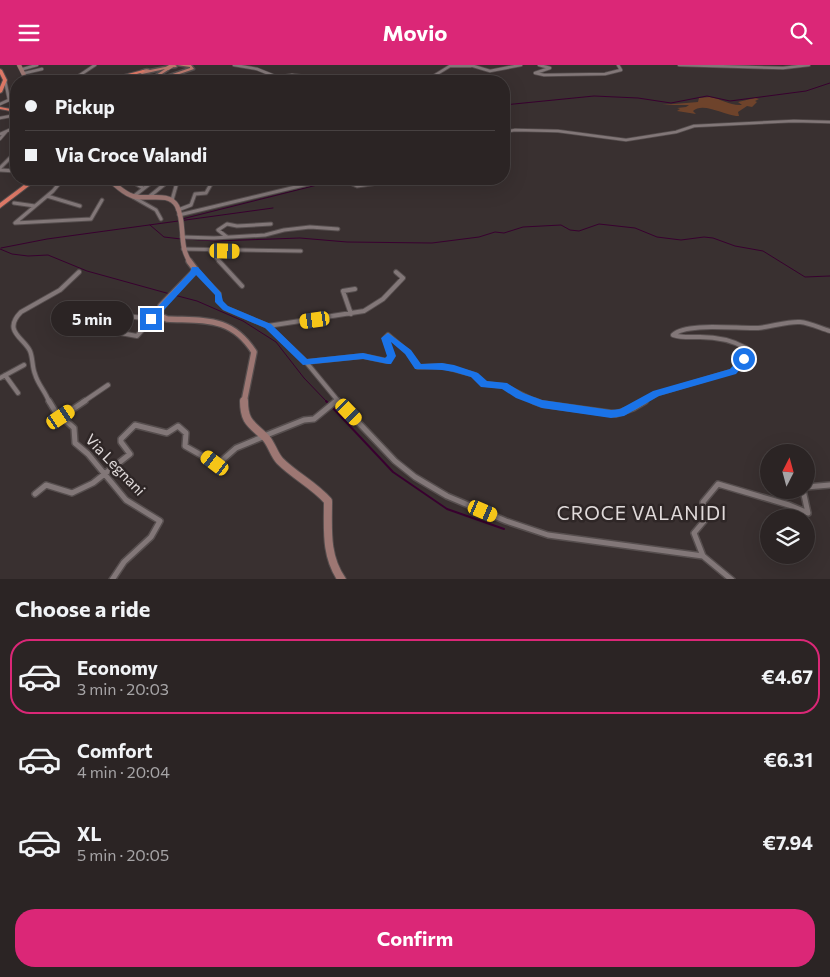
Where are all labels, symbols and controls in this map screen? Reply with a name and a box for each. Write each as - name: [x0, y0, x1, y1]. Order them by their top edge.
- icon: menu: [15, 19, 43, 47]
- text: Movio: [383, 19, 447, 46]
- icon: search: [787, 19, 815, 47]
- text: Pickup: [55, 95, 115, 118]
- text: Via Croce Valandi: [55, 143, 207, 166]
- car: [209, 243, 240, 259]
- callout: 5 min: [51, 301, 134, 337]
- route end: [140, 308, 162, 330]
- text: 5 min: [72, 309, 112, 328]
- car: [299, 310, 330, 330]
- route start: [733, 348, 755, 370]
- car: [333, 396, 364, 428]
- car: [44, 402, 77, 432]
- street label: Via Legnani: [82, 430, 149, 499]
- north arrow: [760, 444, 815, 499]
- map controls: [760, 444, 815, 564]
- car: [198, 448, 231, 478]
- car: [466, 498, 499, 524]
- district label: CROCE VALANIDI: [557, 501, 727, 524]
- button: layers: [760, 509, 815, 564]
- text: Choose a ride: [15, 595, 150, 622]
- icon: car: [17, 654, 62, 699]
- text: Economy: [77, 656, 158, 679]
- text: €4.67: [761, 665, 813, 688]
- text: 3 min · 20:03: [77, 679, 169, 698]
- icon: car: [17, 737, 62, 782]
- text: Comfort: [77, 739, 153, 762]
- text: €6.31: [763, 748, 813, 771]
- text: 4 min · 20:04: [77, 762, 170, 781]
- icon: car: [17, 820, 62, 865]
- text: XL: [77, 822, 102, 845]
- text: €7.94: [763, 831, 813, 854]
- text: 5 min · 20:05: [77, 845, 169, 864]
- button: Confirm: [15, 909, 815, 967]

